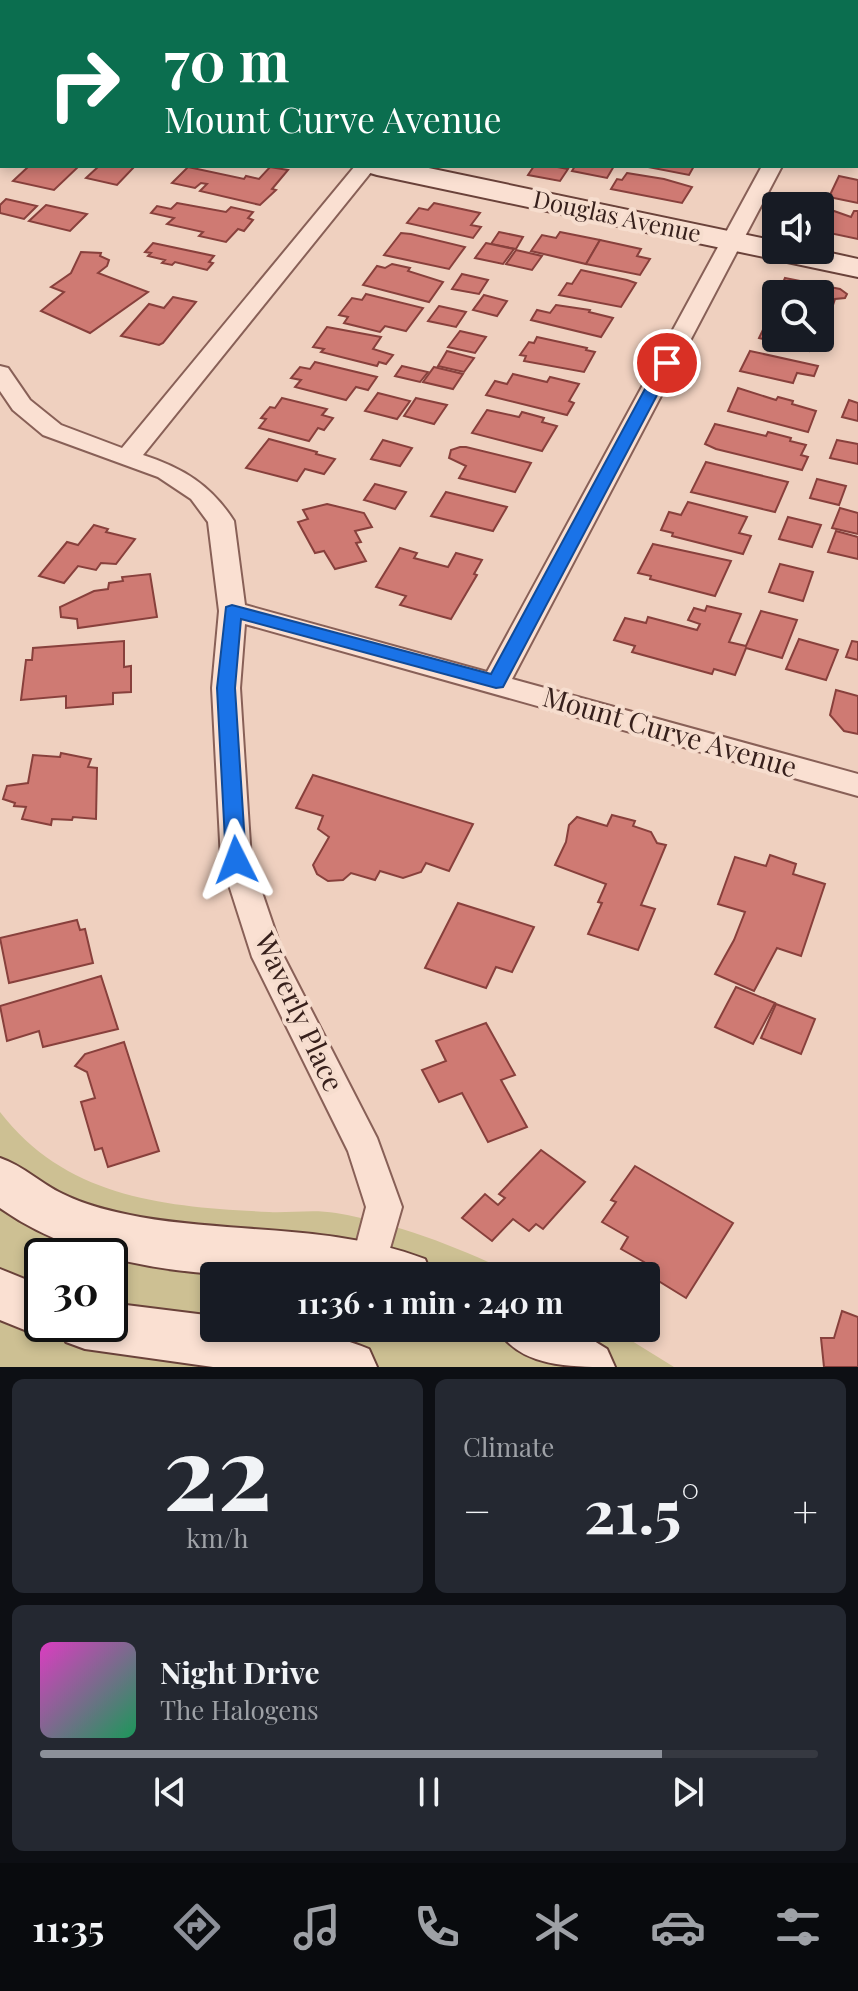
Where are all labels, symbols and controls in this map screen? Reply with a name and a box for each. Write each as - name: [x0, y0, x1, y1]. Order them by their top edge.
- text: 70 m: [164, 22, 289, 97]
- icon: right: [32, 32, 136, 136]
- text: Mount Curve Avenue: [164, 94, 502, 142]
- street label: Douglas Avenue: [530, 182, 704, 248]
- map controls: [762, 192, 834, 352]
- button: sound: [762, 192, 834, 264]
- button: search: [762, 280, 834, 352]
- pin: [633, 329, 701, 397]
- icon: arrive: [645, 341, 689, 385]
- street label: Mount Curve Avenue: [539, 677, 802, 785]
- position arrow: [194, 818, 278, 902]
- street label: Waverly Place: [247, 925, 353, 1097]
- speed limit sign: 30: [24, 1238, 128, 1342]
- text: 11:36 · 1 min · 240 m: [297, 1282, 563, 1322]
- text: 22: [163, 1398, 272, 1537]
- text: Climate: [463, 1429, 554, 1464]
- text: 21.5°: [584, 1469, 700, 1549]
- text: −: [463, 1480, 491, 1539]
- text: +: [792, 1480, 818, 1539]
- text: km/h: [186, 1520, 249, 1555]
- text: Night Drive: [160, 1652, 320, 1692]
- text: The Halogens: [160, 1692, 319, 1727]
- icon: previous: [148, 1770, 192, 1814]
- icon: pause: [407, 1770, 451, 1814]
- icon: next: [666, 1770, 710, 1814]
- icon: directions: [169, 1899, 225, 1955]
- icon: music: [289, 1899, 345, 1955]
- icon: phone: [409, 1899, 465, 1955]
- icon: climate: [529, 1899, 585, 1955]
- icon: car: [650, 1899, 706, 1955]
- icon: filters: [770, 1899, 826, 1955]
- text: 11:35: [32, 1903, 104, 1951]

